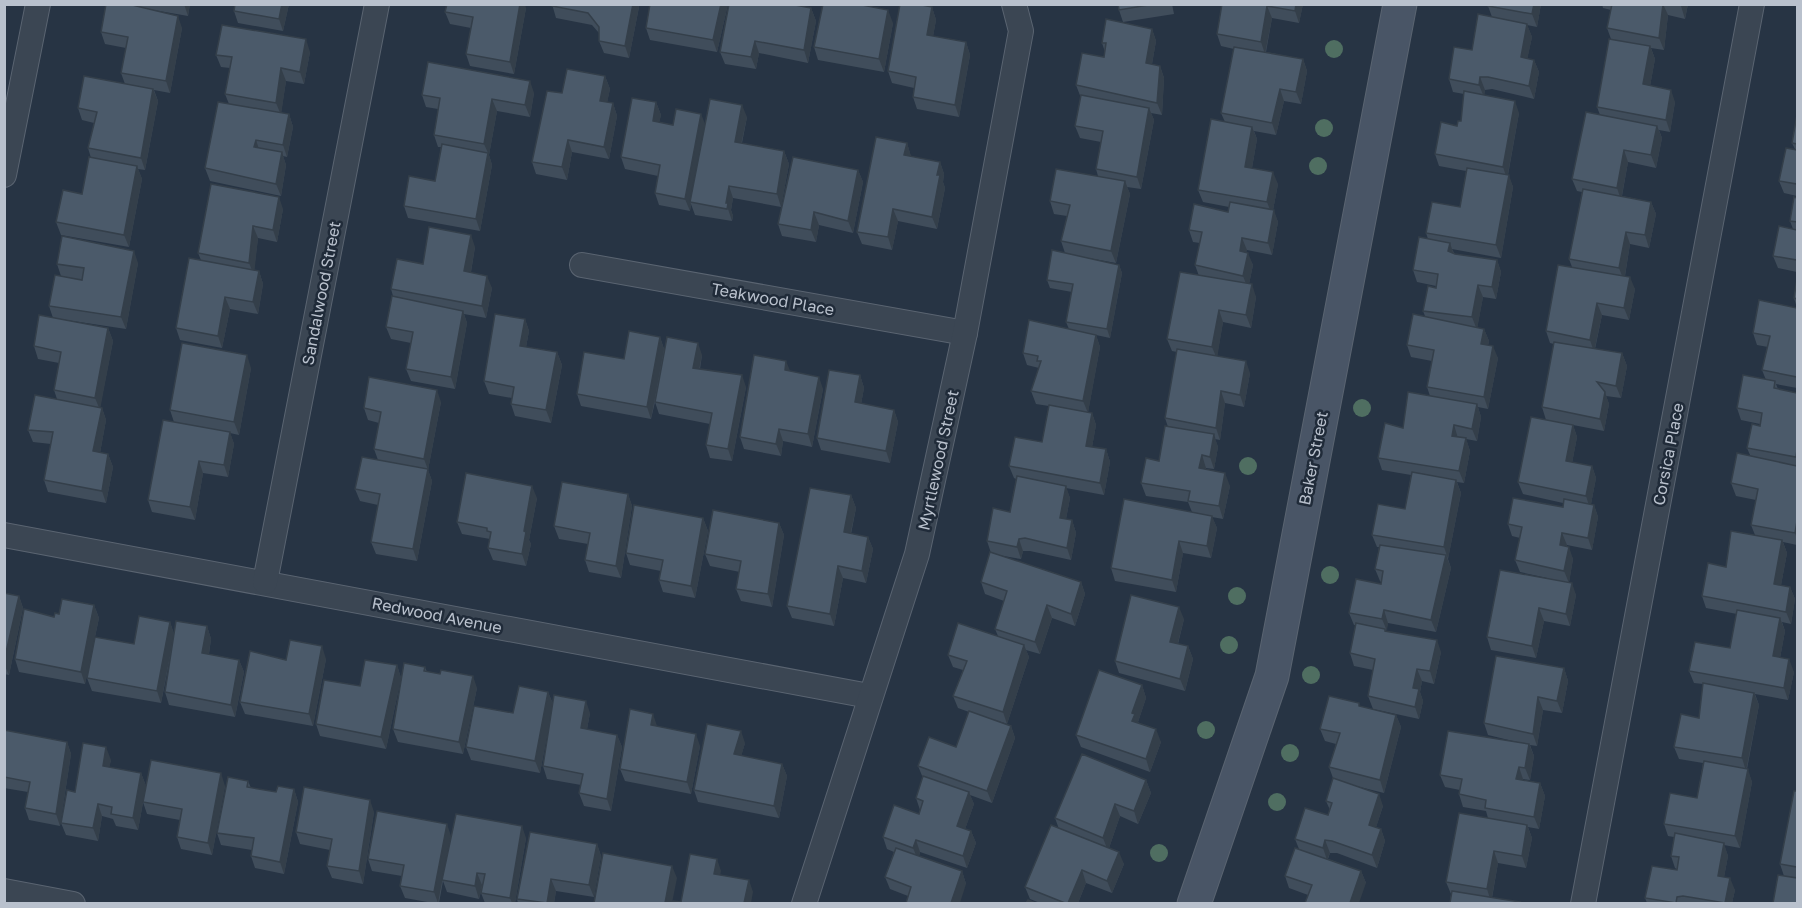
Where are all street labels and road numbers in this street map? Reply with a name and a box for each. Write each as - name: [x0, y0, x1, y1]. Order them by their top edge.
- street label: Sandalwood Street: [297, 219, 345, 367]
- street label: Teakwood Place: [710, 278, 836, 320]
- street label: Myrtlewood Street: [913, 388, 963, 532]
- street label: Corsica Place: [1648, 401, 1688, 507]
- street label: Baker Street: [1294, 409, 1332, 507]
- street label: Redwood Avenue: [370, 593, 504, 637]

